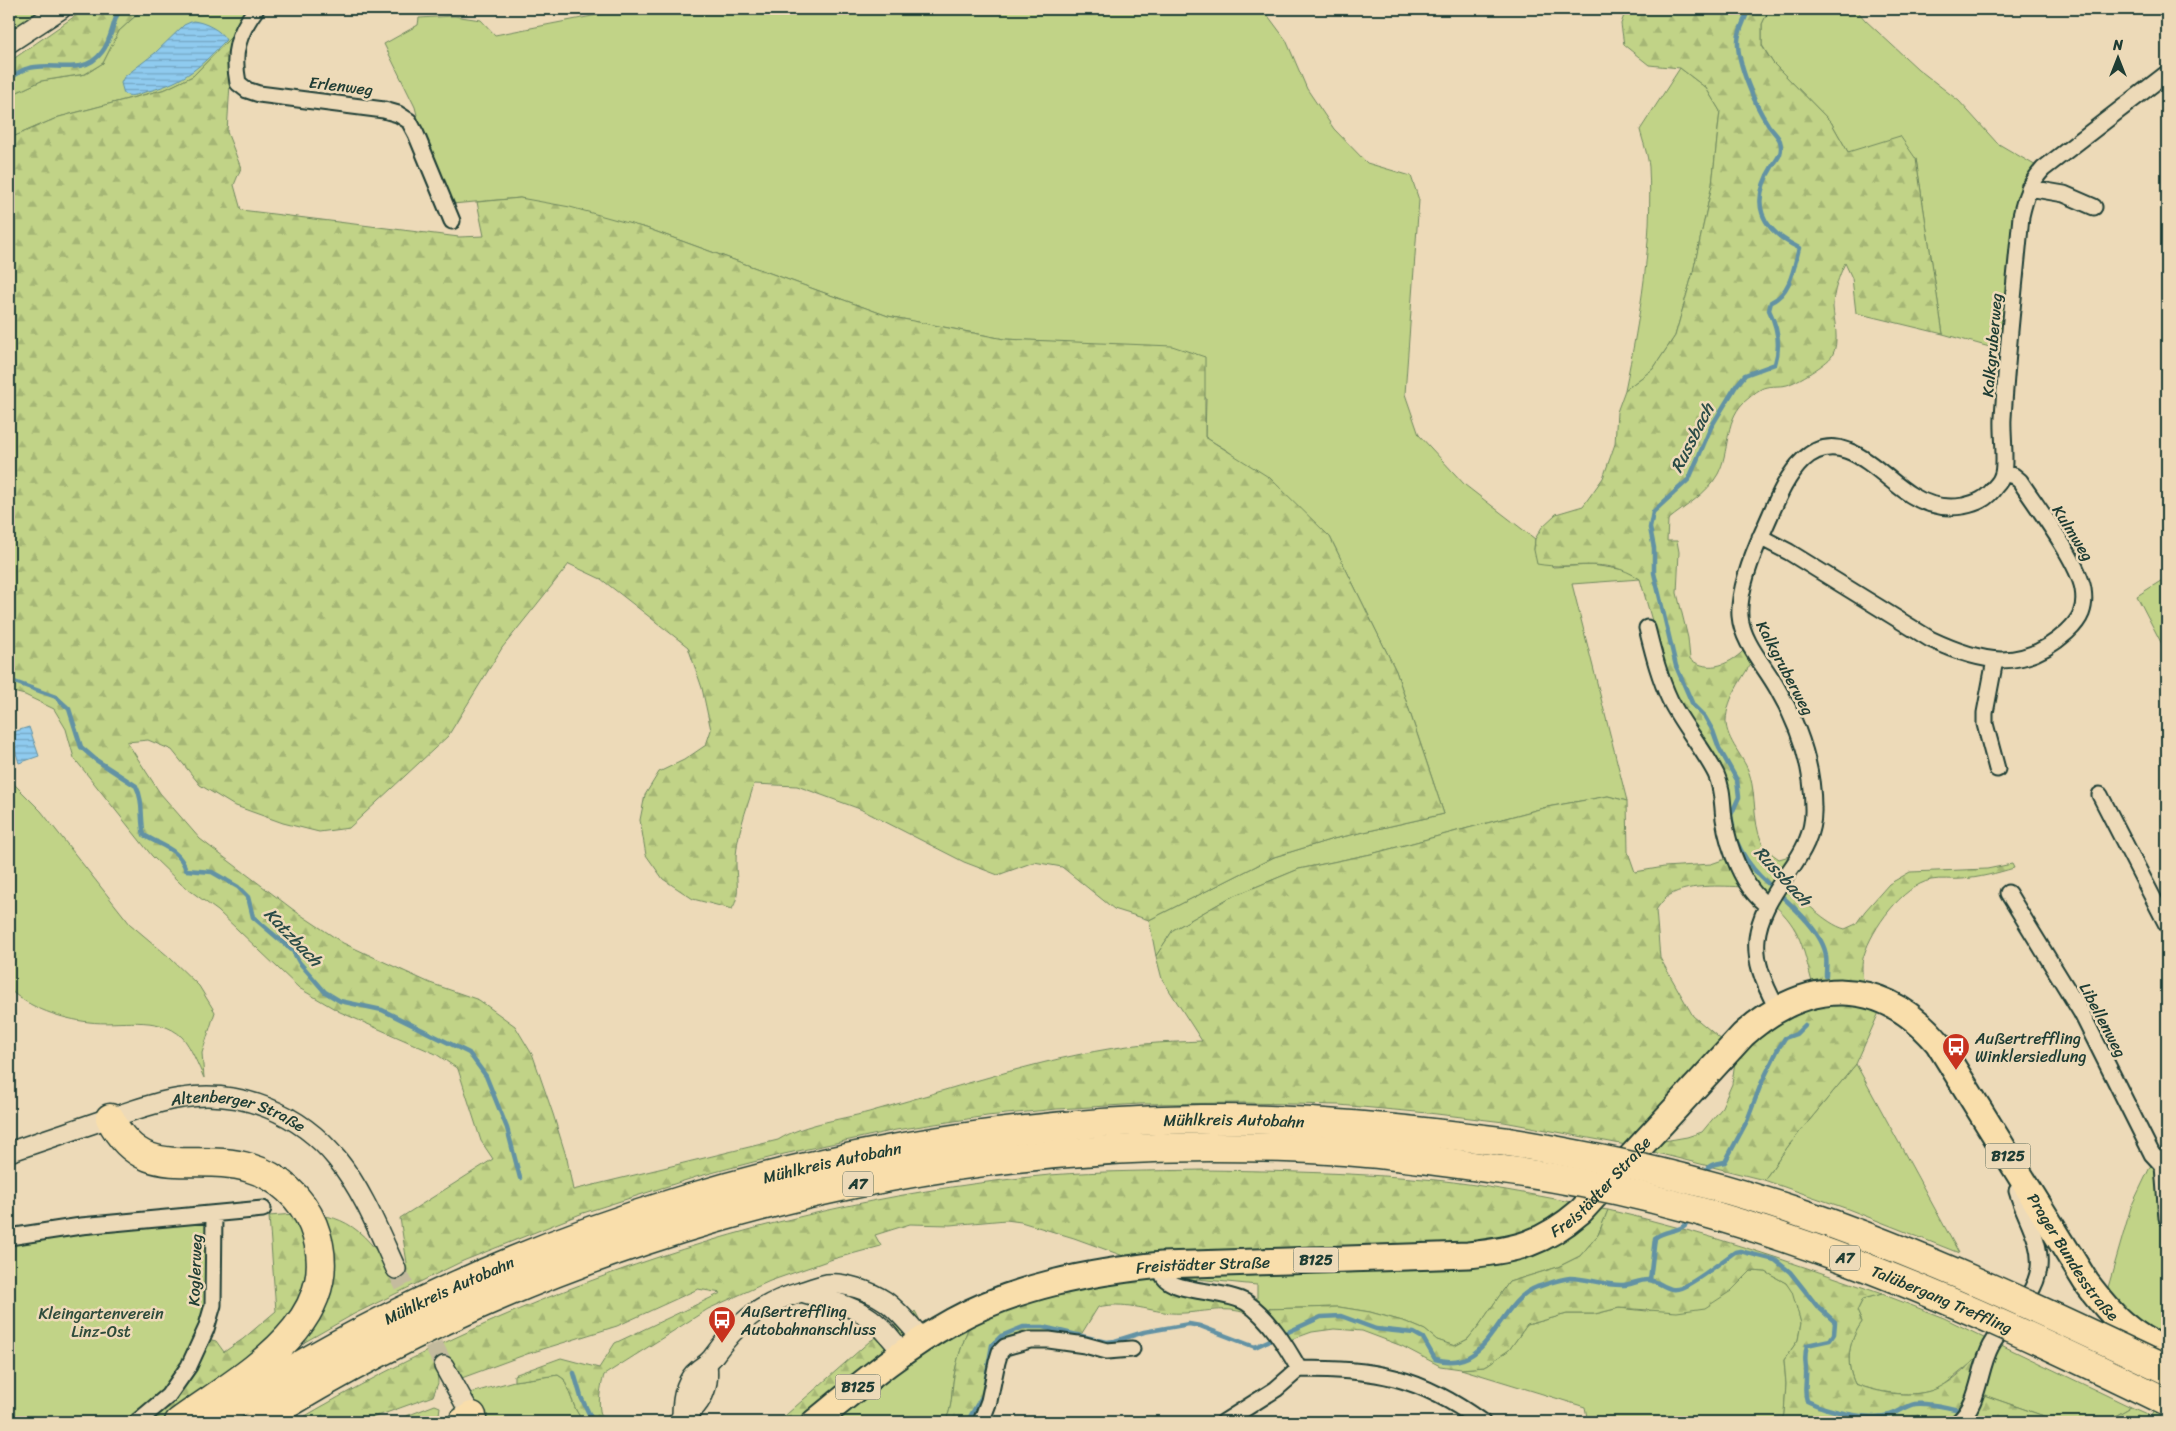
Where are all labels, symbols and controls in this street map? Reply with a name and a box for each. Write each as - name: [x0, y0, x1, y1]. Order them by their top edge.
- north arrow: [2094, 32, 2144, 82]
- text: N: [2112, 33, 2123, 58]
- street label: Erlenweg: [307, 68, 375, 104]
- street label: Kalkgruberweg: [1973, 292, 2011, 398]
- water label: Russbach: [1661, 396, 1724, 478]
- street label: Kulmweg: [2044, 499, 2102, 567]
- street label: Kalkgruberweg: [1748, 615, 1822, 721]
- water label: Russbach: [1746, 838, 1821, 915]
- water label: Katzbach: [256, 899, 331, 976]
- street label: Libellenweg: [2071, 977, 2135, 1063]
- place label: Außertreffling Winklersiedlung: [1974, 1024, 2087, 1071]
- bus stop icon: Außertreffling Winklersiedlung: [1941, 1032, 1971, 1071]
- street label: Altenberger Straße: [167, 1082, 312, 1140]
- street label: Mühlkreis Autobahn: [1163, 1104, 1306, 1136]
- street label: Freistädter Straße: [1544, 1129, 1658, 1245]
- street label: Mühlkreis Autobahn: [760, 1133, 904, 1192]
- road number: B125: [1986, 1144, 2030, 1168]
- road number: A7: [843, 1172, 873, 1196]
- street label: Prager Bundesstraße: [2020, 1187, 2127, 1328]
- street label: Koglerweg: [179, 1233, 211, 1307]
- road number: A7: [1830, 1246, 1860, 1270]
- street label: Mühlkreis Autobahn: [378, 1247, 519, 1333]
- street label: Freistädter Straße: [1134, 1247, 1271, 1282]
- road number: B125: [1294, 1248, 1338, 1272]
- street label: Talübergang Treffling: [1867, 1256, 2017, 1342]
- place label: Außertreffling Autobahnanschluss: [740, 1297, 877, 1344]
- park label: Kleingartenverein Linz-Ost: [38, 1299, 164, 1346]
- bus stop icon: Außertreffling Autobahnanschluss: [707, 1305, 737, 1344]
- road number: B125: [836, 1374, 880, 1400]

